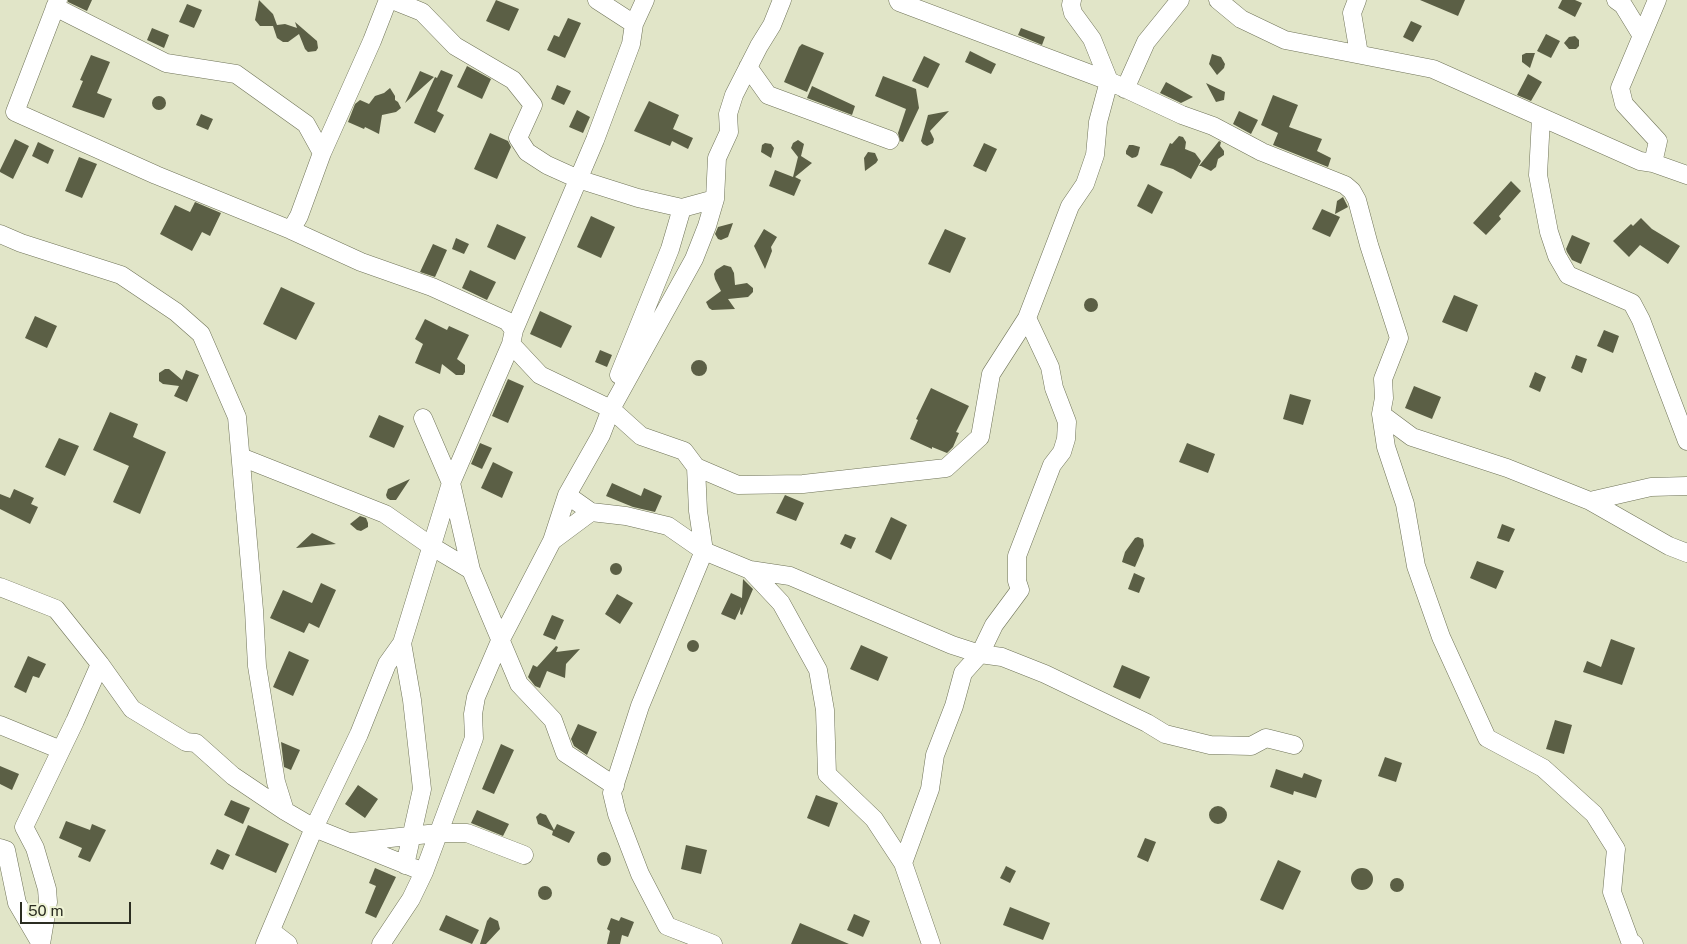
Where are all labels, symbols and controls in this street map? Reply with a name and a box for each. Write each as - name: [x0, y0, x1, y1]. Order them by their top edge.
- scale bar: [22, 892, 134, 924]
- text: 50 m: [28, 902, 63, 919]

